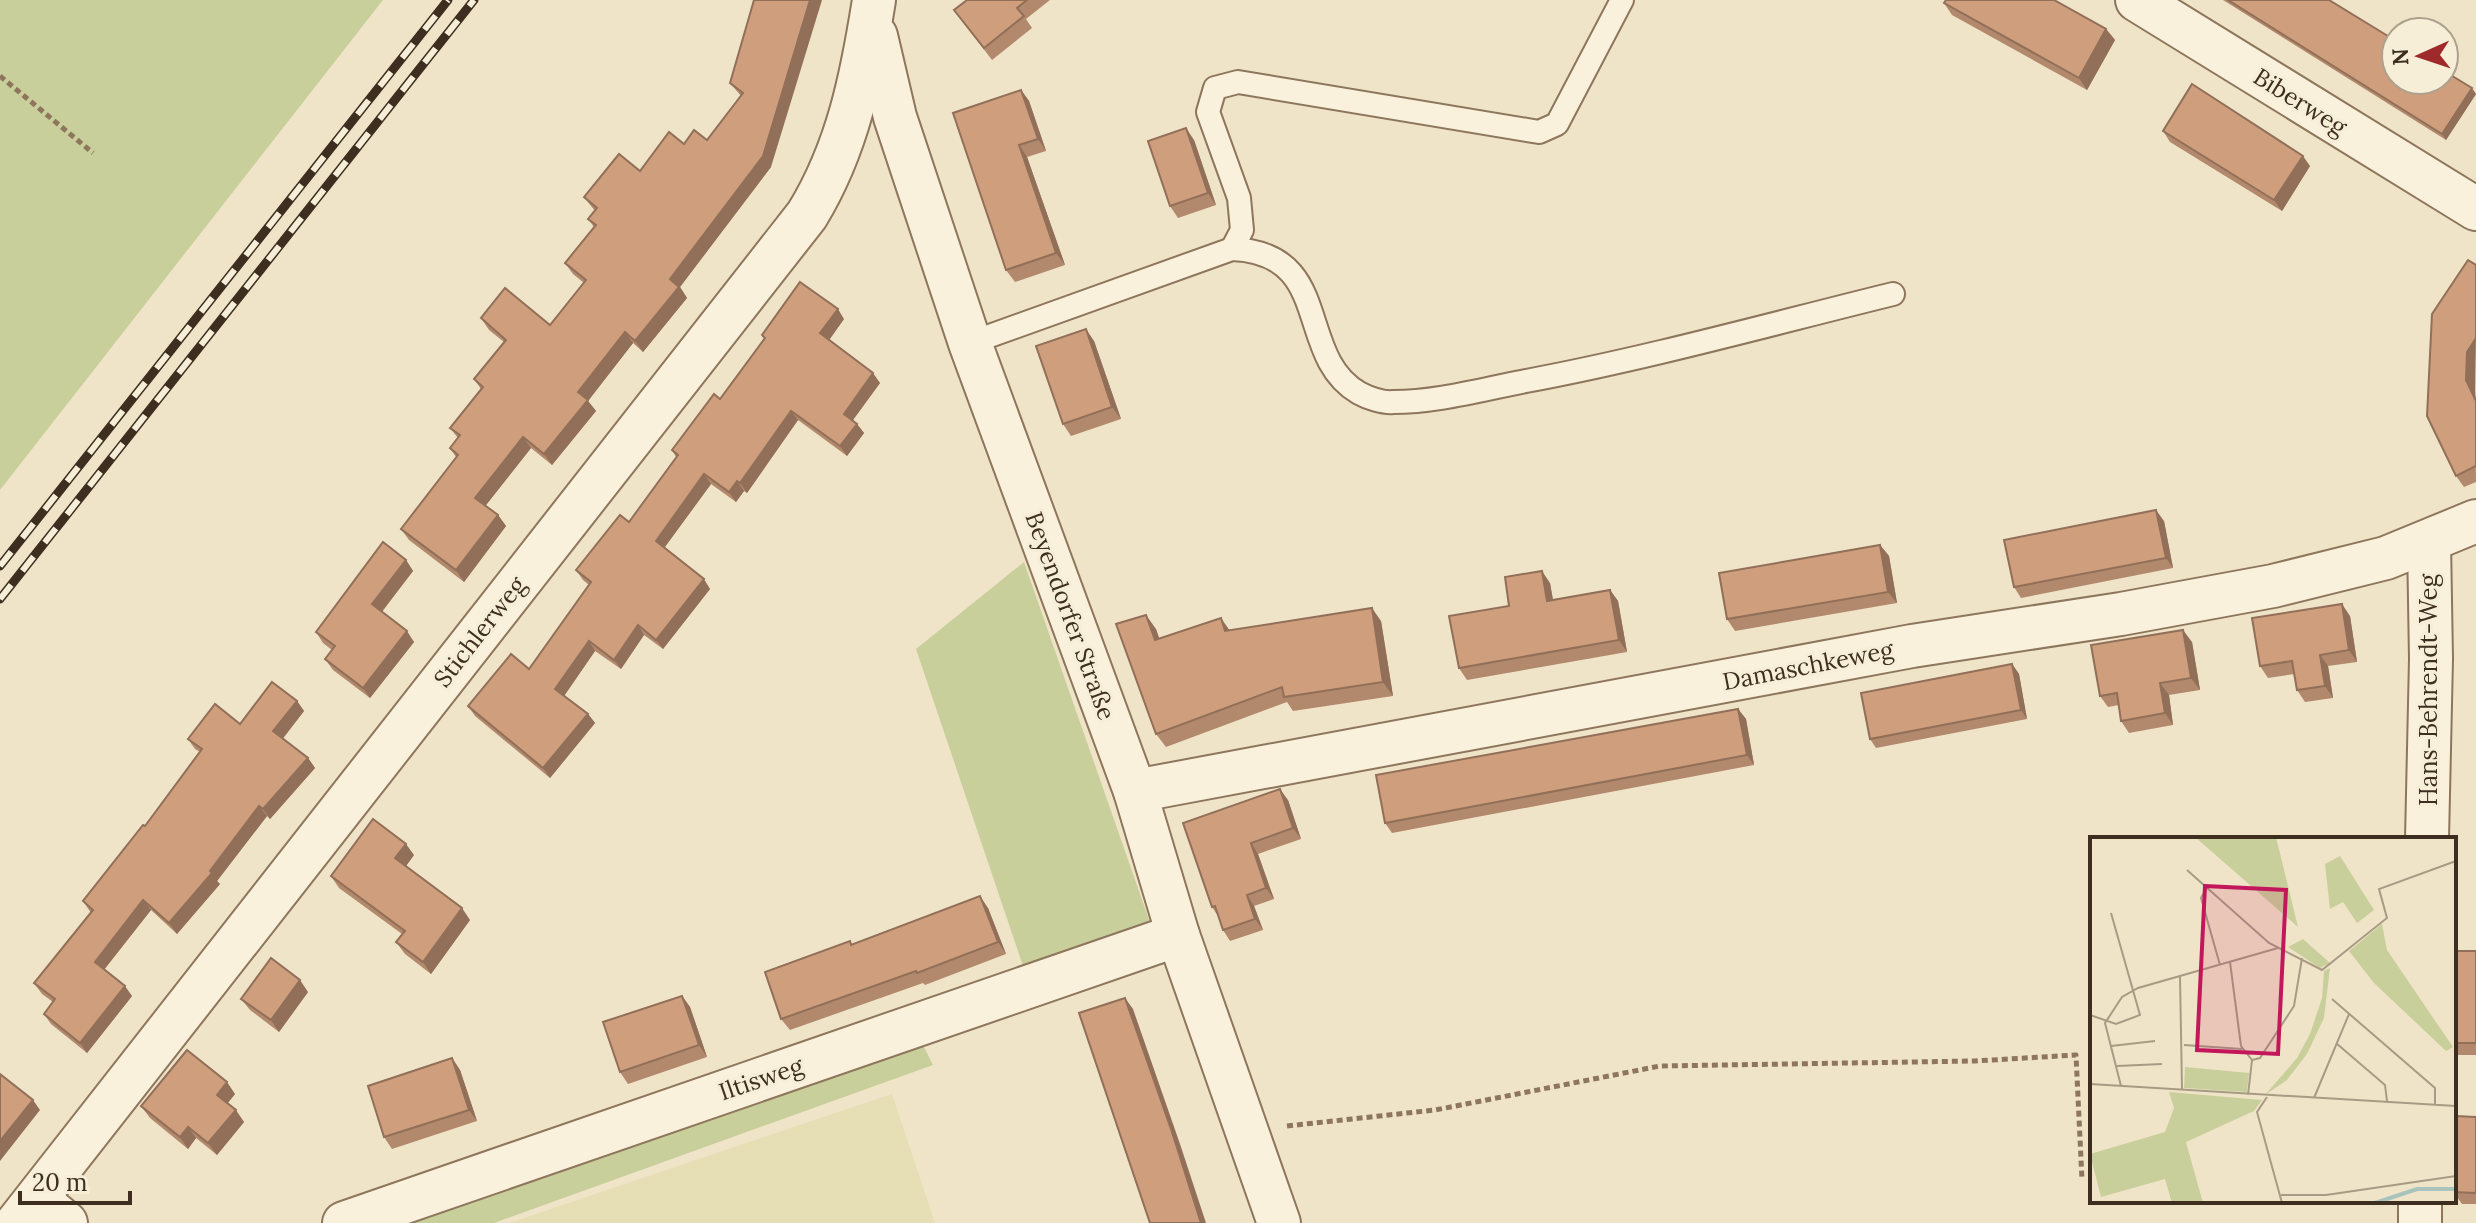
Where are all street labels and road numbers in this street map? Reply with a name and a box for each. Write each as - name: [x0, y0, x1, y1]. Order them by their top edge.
- street label: Biberweg: [2248, 61, 2353, 143]
- street label: Beyendorfer Straße: [1018, 508, 1122, 724]
- street label: Stichlerweg: [427, 570, 533, 693]
- street label: Hans-Behrendt-Weg: [2413, 573, 2444, 806]
- street label: Damaschkeweg: [1720, 634, 1897, 697]
- street label: Iltisweg: [715, 1049, 808, 1107]

